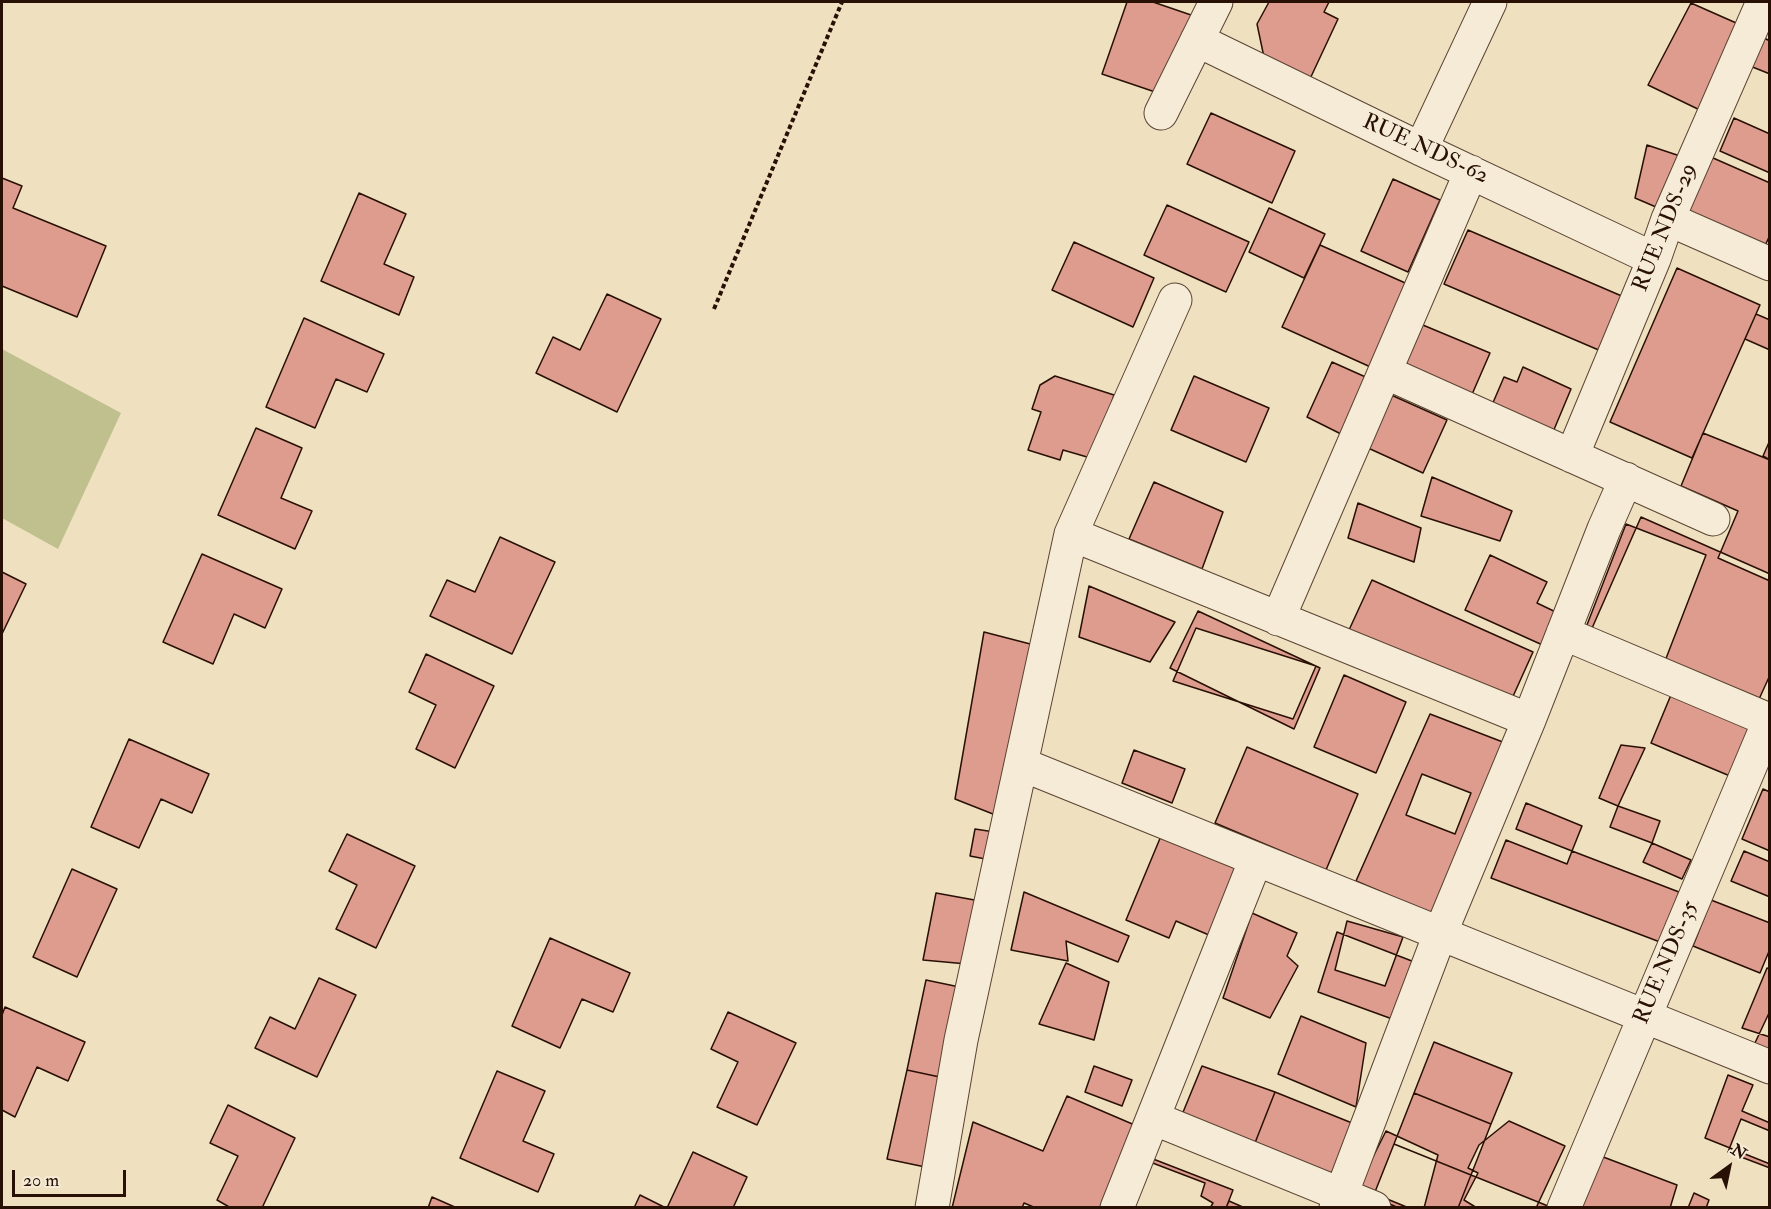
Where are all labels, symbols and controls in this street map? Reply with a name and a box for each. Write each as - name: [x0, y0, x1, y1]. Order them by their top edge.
- street label: RUE NDS-62: [1358, 109, 1492, 191]
- street label: RUE NDS-29: [1628, 160, 1704, 296]
- street label: RUE NDS-35: [1629, 897, 1705, 1029]
- north arrow: [1699, 1137, 1759, 1197]
- text: N: [1727, 1140, 1750, 1164]
- scale bar: [15, 1158, 129, 1196]
- text: 20 m: [23, 1169, 59, 1192]

